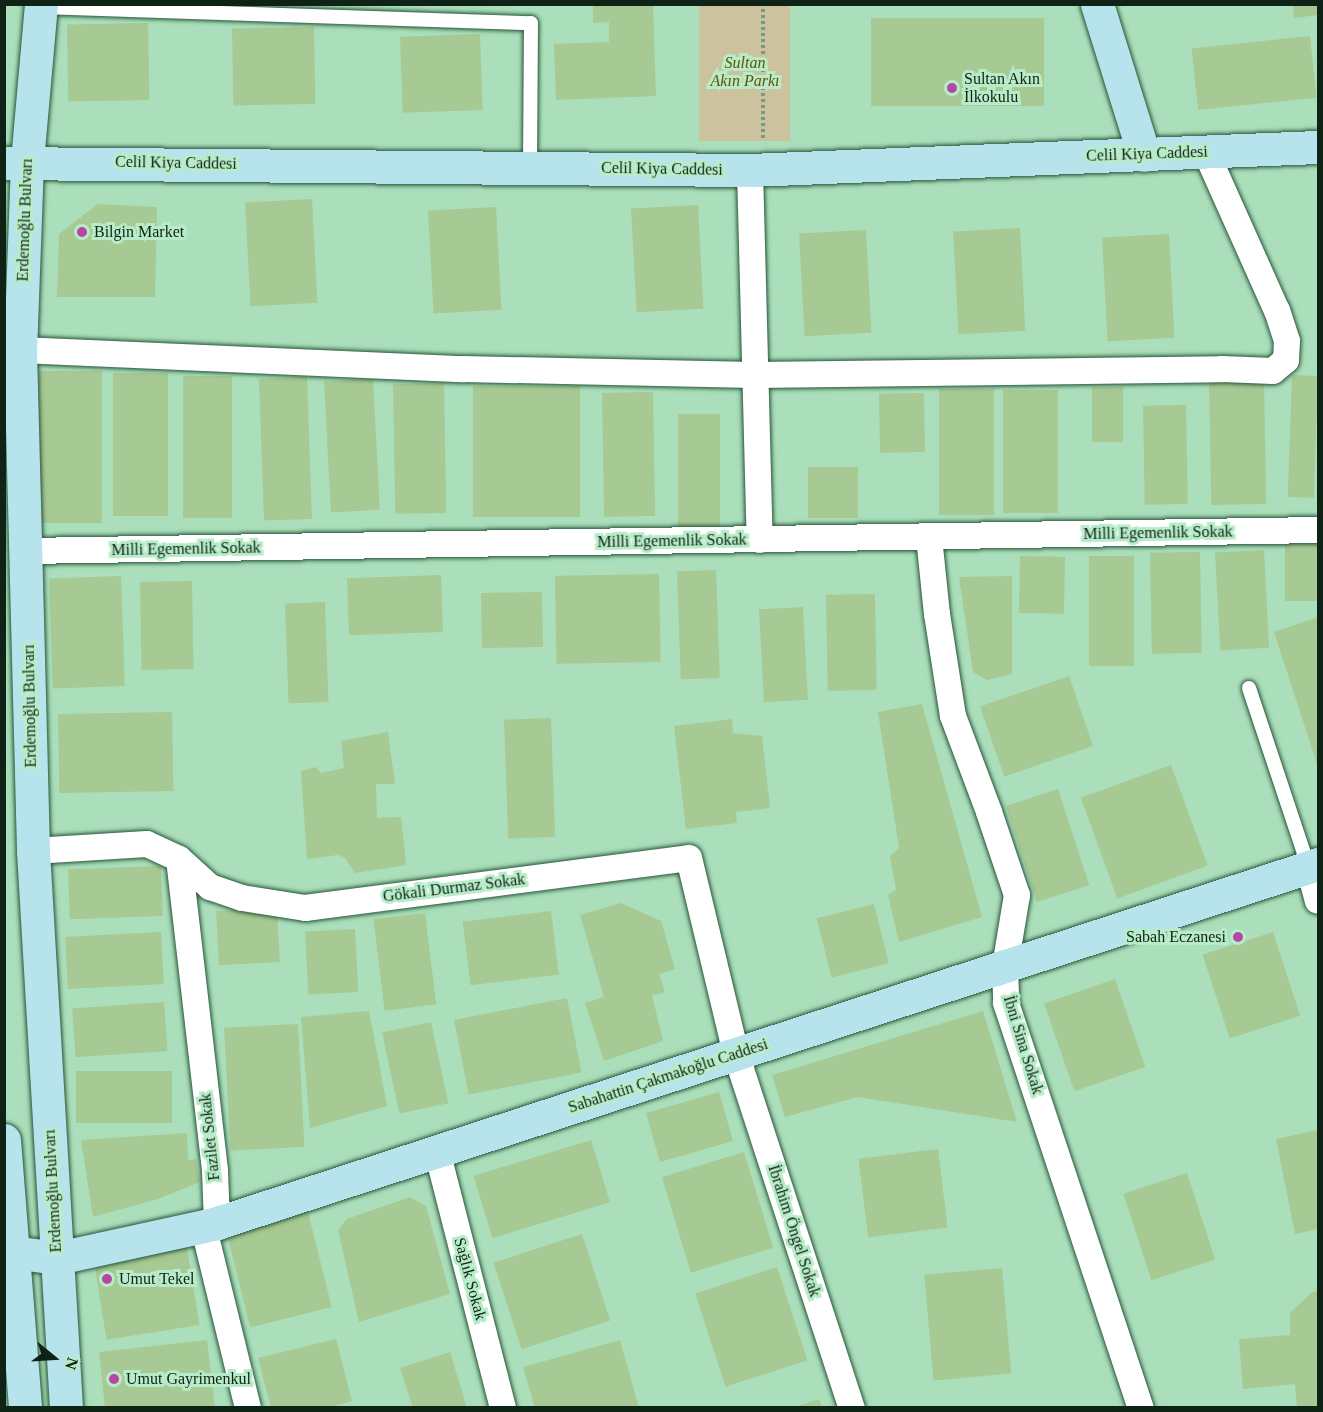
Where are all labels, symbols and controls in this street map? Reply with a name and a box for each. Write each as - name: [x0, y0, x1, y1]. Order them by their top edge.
- park label: Sultan Akın Parkı: [711, 53, 779, 91]
- place label: Sultan Akın İlkokulu: [964, 69, 1041, 107]
- marker: Sultan Akın İlkokulu: [945, 81, 959, 95]
- street label: Celil Kiya Caddesi: [1086, 142, 1208, 166]
- street label: Celil Kiya Caddesi: [115, 152, 237, 174]
- street label: Erdemoğlu Bulvarı: [13, 158, 37, 282]
- street label: Celil Kiya Caddesi: [601, 158, 723, 180]
- place label: Bilgin Market: [94, 222, 184, 242]
- marker: Bilgin Market: [75, 225, 89, 239]
- street label: Milli Egemenlik Sokak: [1083, 522, 1233, 544]
- street label: Milli Egemenlik Sokak: [597, 530, 747, 552]
- street label: Milli Egemenlik Sokak: [111, 538, 261, 560]
- street label: Erdemoğlu Bulvarı: [19, 644, 41, 768]
- street label: Gökali Durmaz Sokak: [382, 870, 526, 906]
- place label: Sabah Eczanesi: [1126, 927, 1226, 947]
- marker: Sabah Eczanesi: [1231, 930, 1245, 944]
- street label: İbni Sina Sokak: [999, 993, 1047, 1097]
- street label: Sabahattin Çakmakoğlu Caddesi: [566, 1035, 770, 1117]
- street label: Fazilet Sokak: [196, 1092, 224, 1182]
- street label: Erdemoğlu Bulvarı: [40, 1129, 66, 1253]
- street label: İbrahim Öngel Sokak: [764, 1163, 824, 1299]
- street label: Sağlık Sokak: [450, 1236, 490, 1322]
- place label: Umut Tekel: [119, 1269, 195, 1289]
- marker: Umut Tekel: [100, 1272, 114, 1286]
- north arrow: [24, 1328, 84, 1388]
- text: N: [62, 1356, 81, 1372]
- place label: Umut Gayrimenkul: [126, 1369, 251, 1389]
- marker: Umut Gayrimenkul: [107, 1372, 121, 1386]

